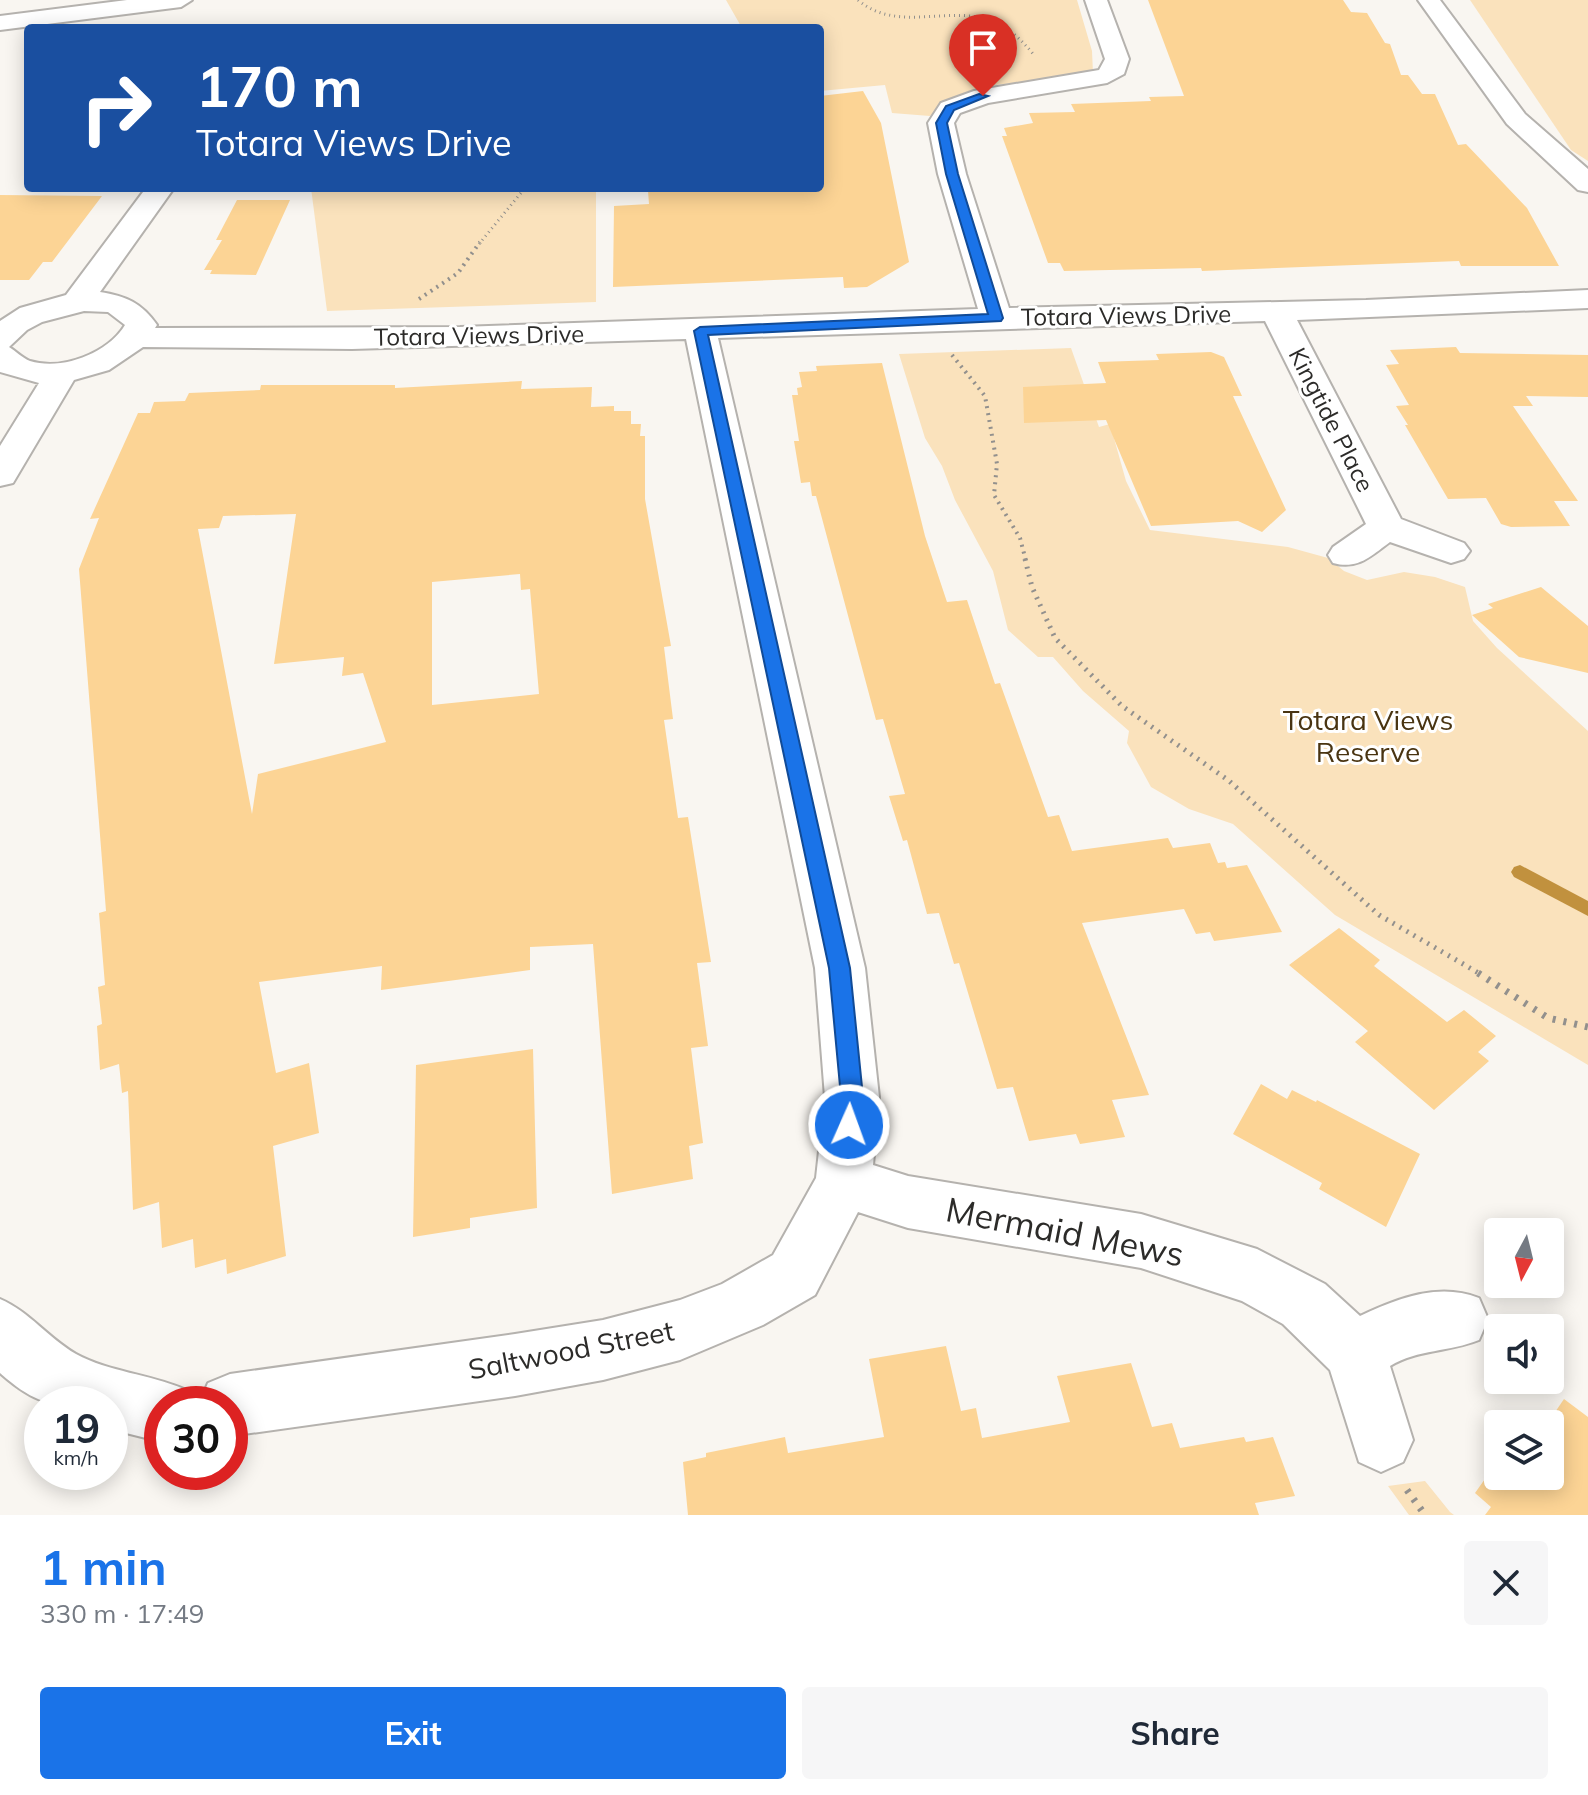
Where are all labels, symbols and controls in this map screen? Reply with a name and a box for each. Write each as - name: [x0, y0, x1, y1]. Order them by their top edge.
- pin: [949, 14.0, 1017, 96]
- icon: arrive: [961, 26, 1005, 70]
- text: 170 m: [196, 51, 363, 121]
- icon: right: [64, 56, 168, 160]
- text: Totara Views Drive: [196, 120, 512, 165]
- street label: Totara Views Drive: [1021, 298, 1231, 332]
- street label: Totara Views Drive: [374, 318, 584, 352]
- street label: Kingtide Place: [1283, 342, 1381, 497]
- park label: Totara Views Reserve: [1283, 702, 1453, 769]
- position arrow: [807, 1083, 891, 1167]
- street label: Mermaid Mews: [943, 1187, 1188, 1276]
- north arrow: [1484, 1218, 1564, 1298]
- map controls: [1484, 1218, 1564, 1490]
- street label: Saltwood Street: [465, 1312, 677, 1387]
- button: sound: [1484, 1314, 1564, 1394]
- speed limit sign: 30: [144, 1386, 248, 1490]
- text: 19: [52, 1403, 100, 1453]
- button: layers: [1484, 1410, 1564, 1490]
- text: km/h: [53, 1445, 99, 1470]
- text: 1 min: [40, 1537, 167, 1597]
- button: close: [1464, 1541, 1548, 1625]
- text: 330 m · 17:49: [40, 1597, 204, 1630]
- button: Exit: [40, 1687, 786, 1779]
- button: Share: [802, 1687, 1548, 1779]

